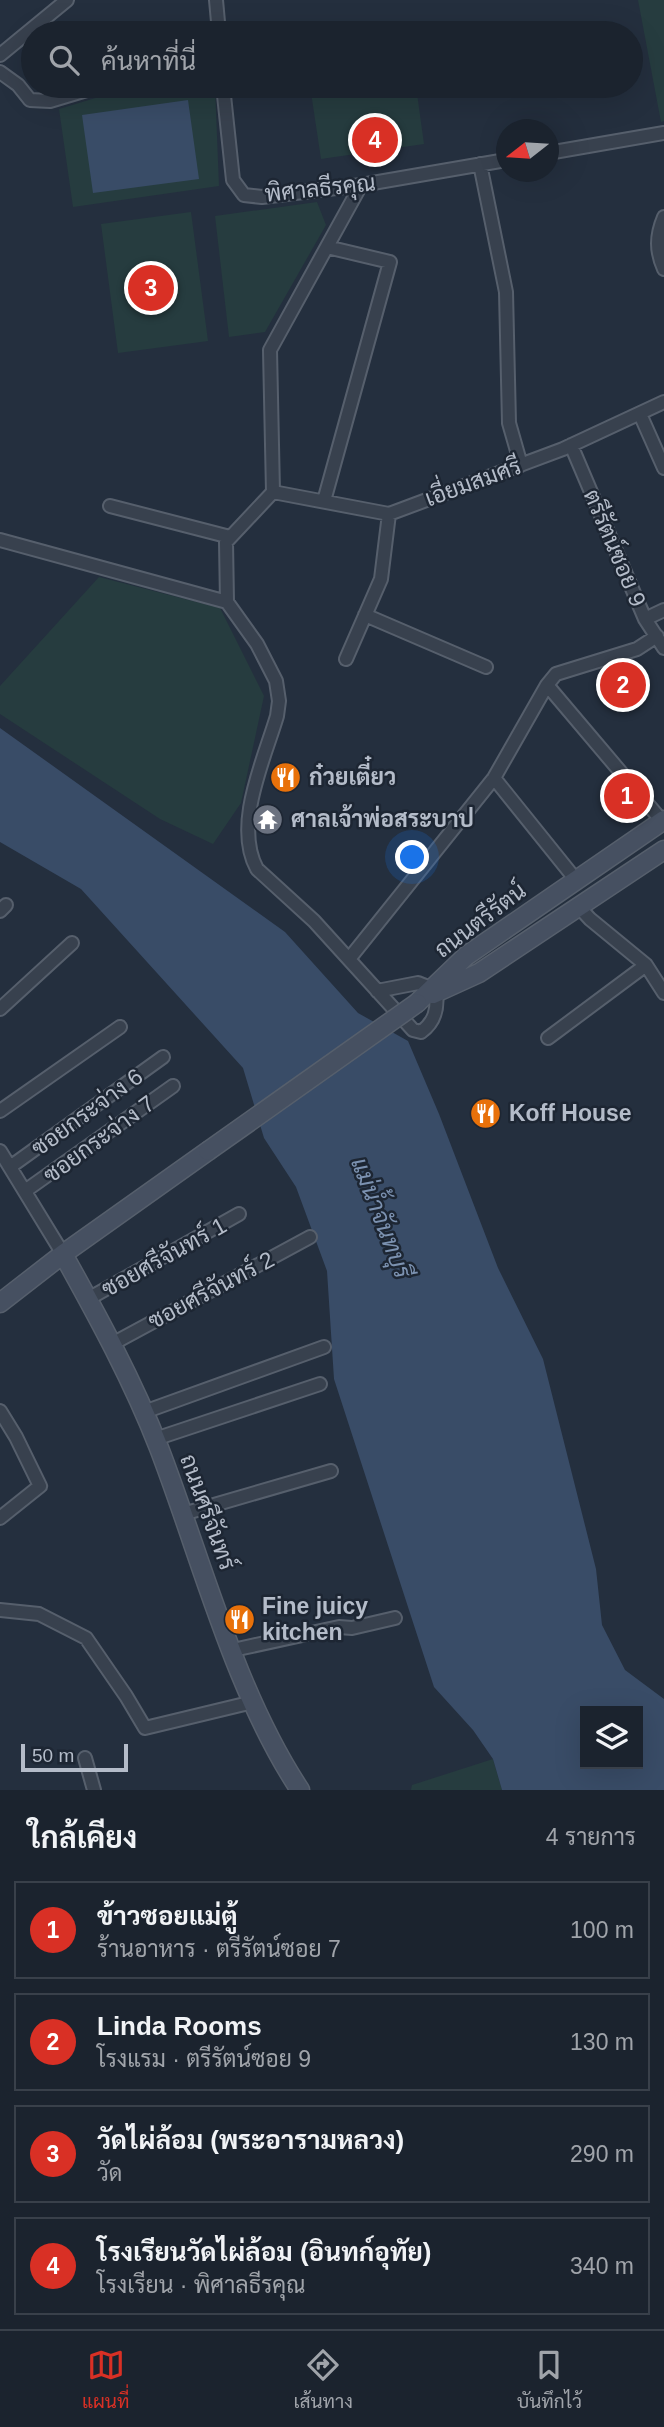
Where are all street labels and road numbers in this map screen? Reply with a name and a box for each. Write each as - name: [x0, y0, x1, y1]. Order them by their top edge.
- street label: พิศาลธีรคุณ: [263, 167, 377, 210]
- street label: เอี่ยมสมศรี: [419, 445, 525, 511]
- street label: ตรีรัตน์ซอย 9: [579, 484, 654, 611]
- street label: ถนนตรีรัตน์: [427, 875, 531, 963]
- street label: ซอยกระจ่าง 6: [26, 1062, 148, 1161]
- street label: ซอยกระจ่าง 7: [38, 1089, 160, 1188]
- street label: ซอยศรีจันทร์ 1: [96, 1209, 231, 1302]
- street label: ซอยศรีจันทร์ 2: [142, 1243, 278, 1334]
- street label: ถนนศรีจันทร์: [175, 1450, 244, 1573]

